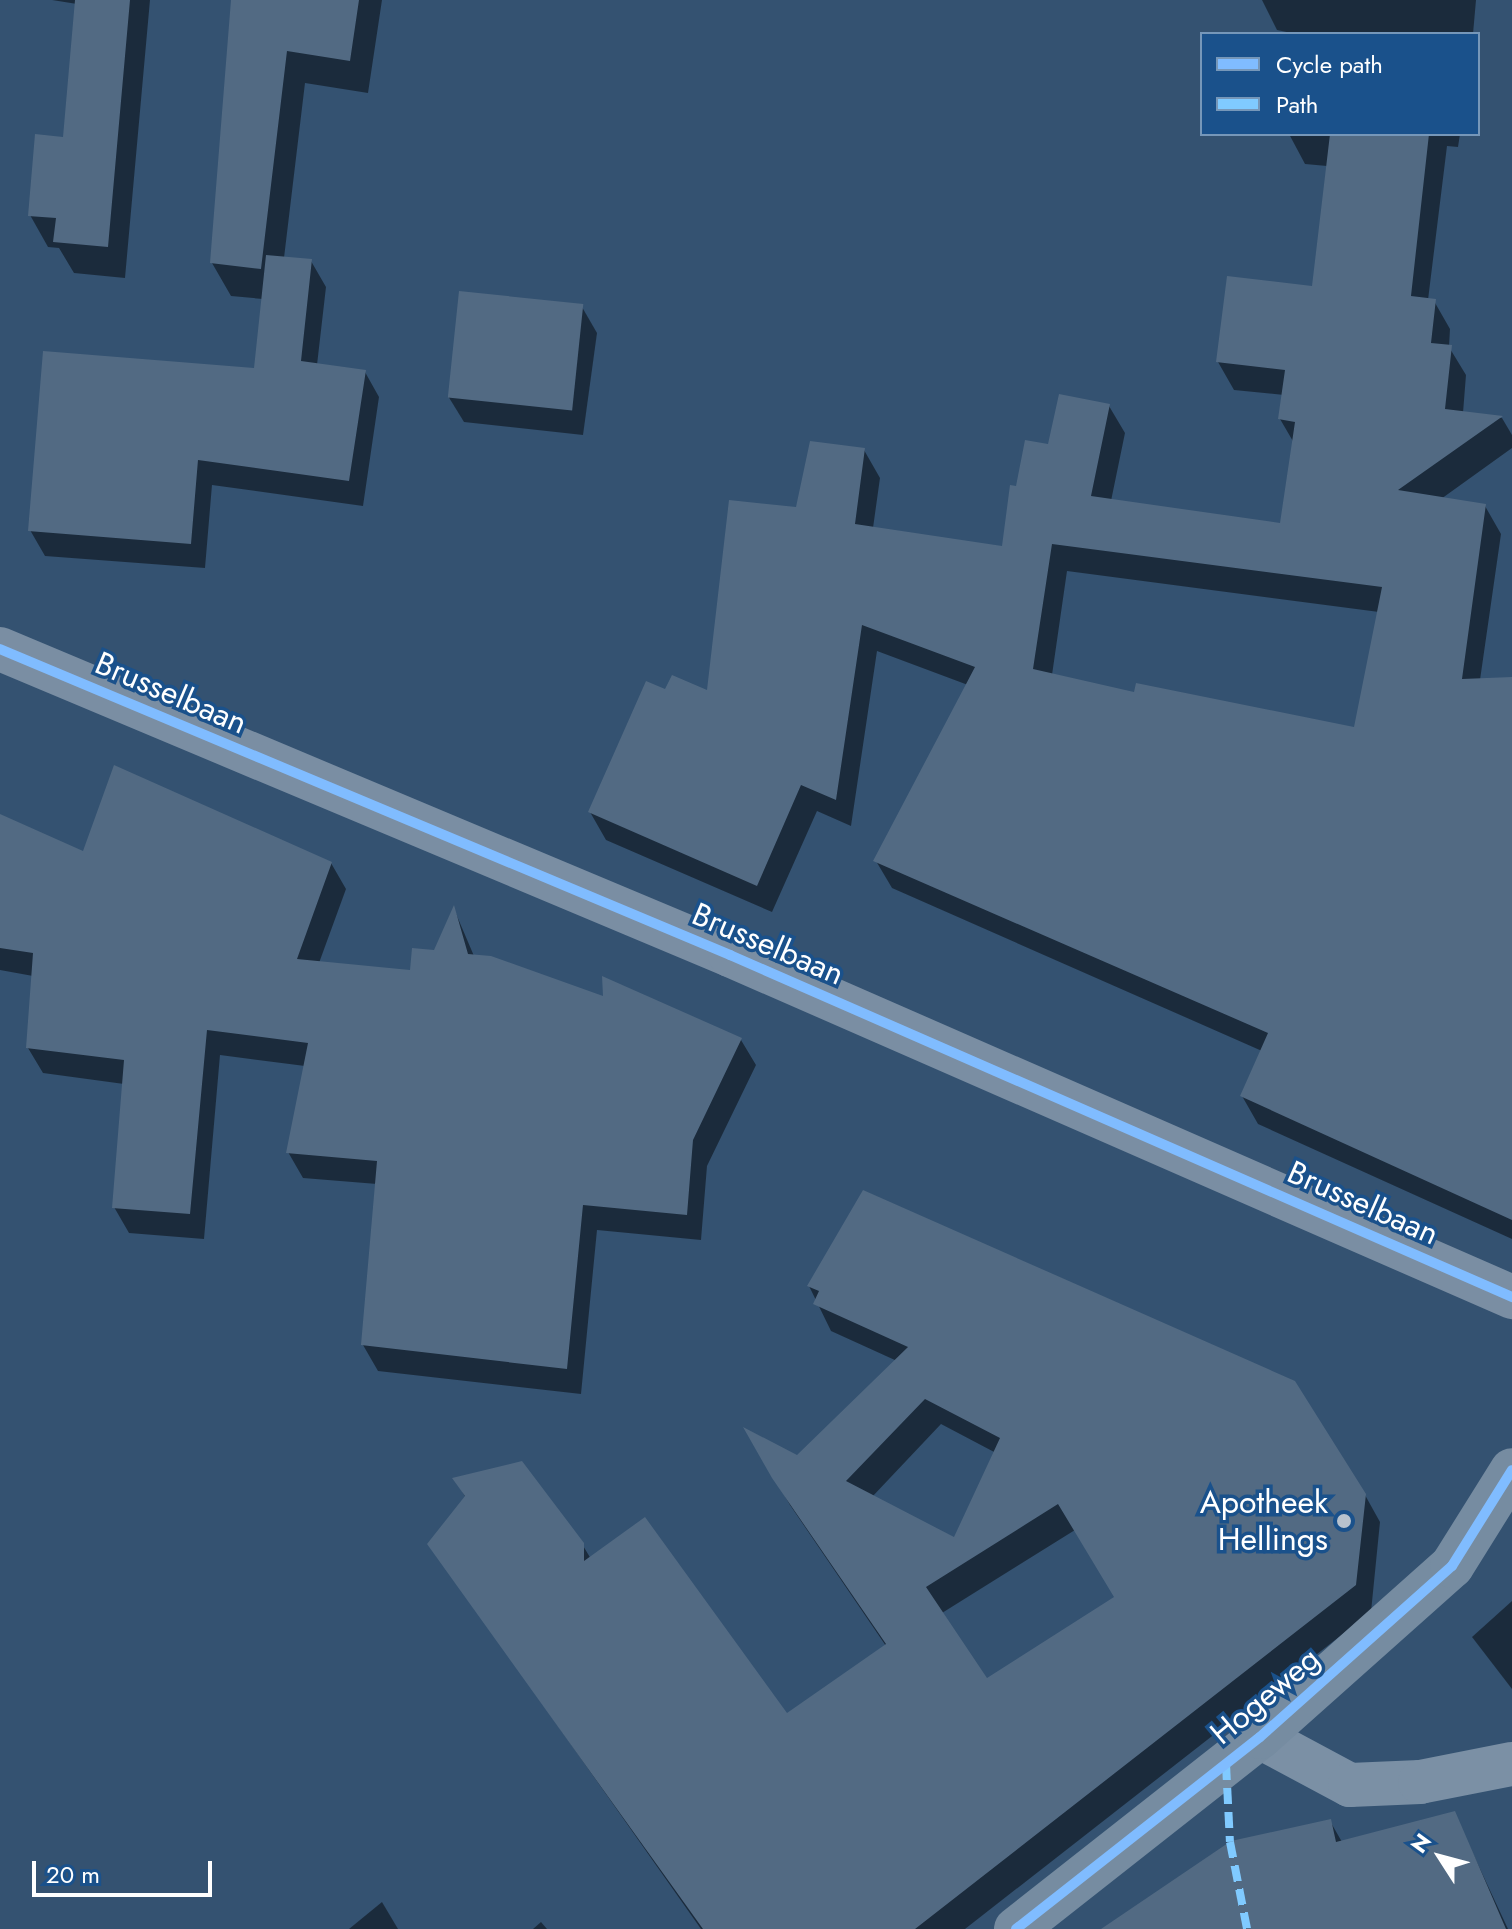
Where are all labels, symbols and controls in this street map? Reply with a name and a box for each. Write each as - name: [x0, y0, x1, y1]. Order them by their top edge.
- legend: [1200, 32, 1480, 136]
- text: Cycle path: [1276, 47, 1383, 82]
- text: Path: [1276, 87, 1318, 122]
- street label: Brusselbaan: [89, 644, 253, 742]
- street label: Brusselbaan: [686, 895, 850, 993]
- street label: Brusselbaan: [1282, 1153, 1444, 1253]
- place label: Apotheek Hellings: [1200, 1484, 1328, 1559]
- marker: Apotheek Hellings: [1335, 1512, 1353, 1530]
- street label: Hogeweg: [1203, 1639, 1327, 1753]
- north arrow: [1400, 1817, 1480, 1897]
- text: N: [1403, 1826, 1439, 1859]
- scale bar: [36, 1845, 216, 1895]
- text: 20 m: [46, 1857, 100, 1892]

